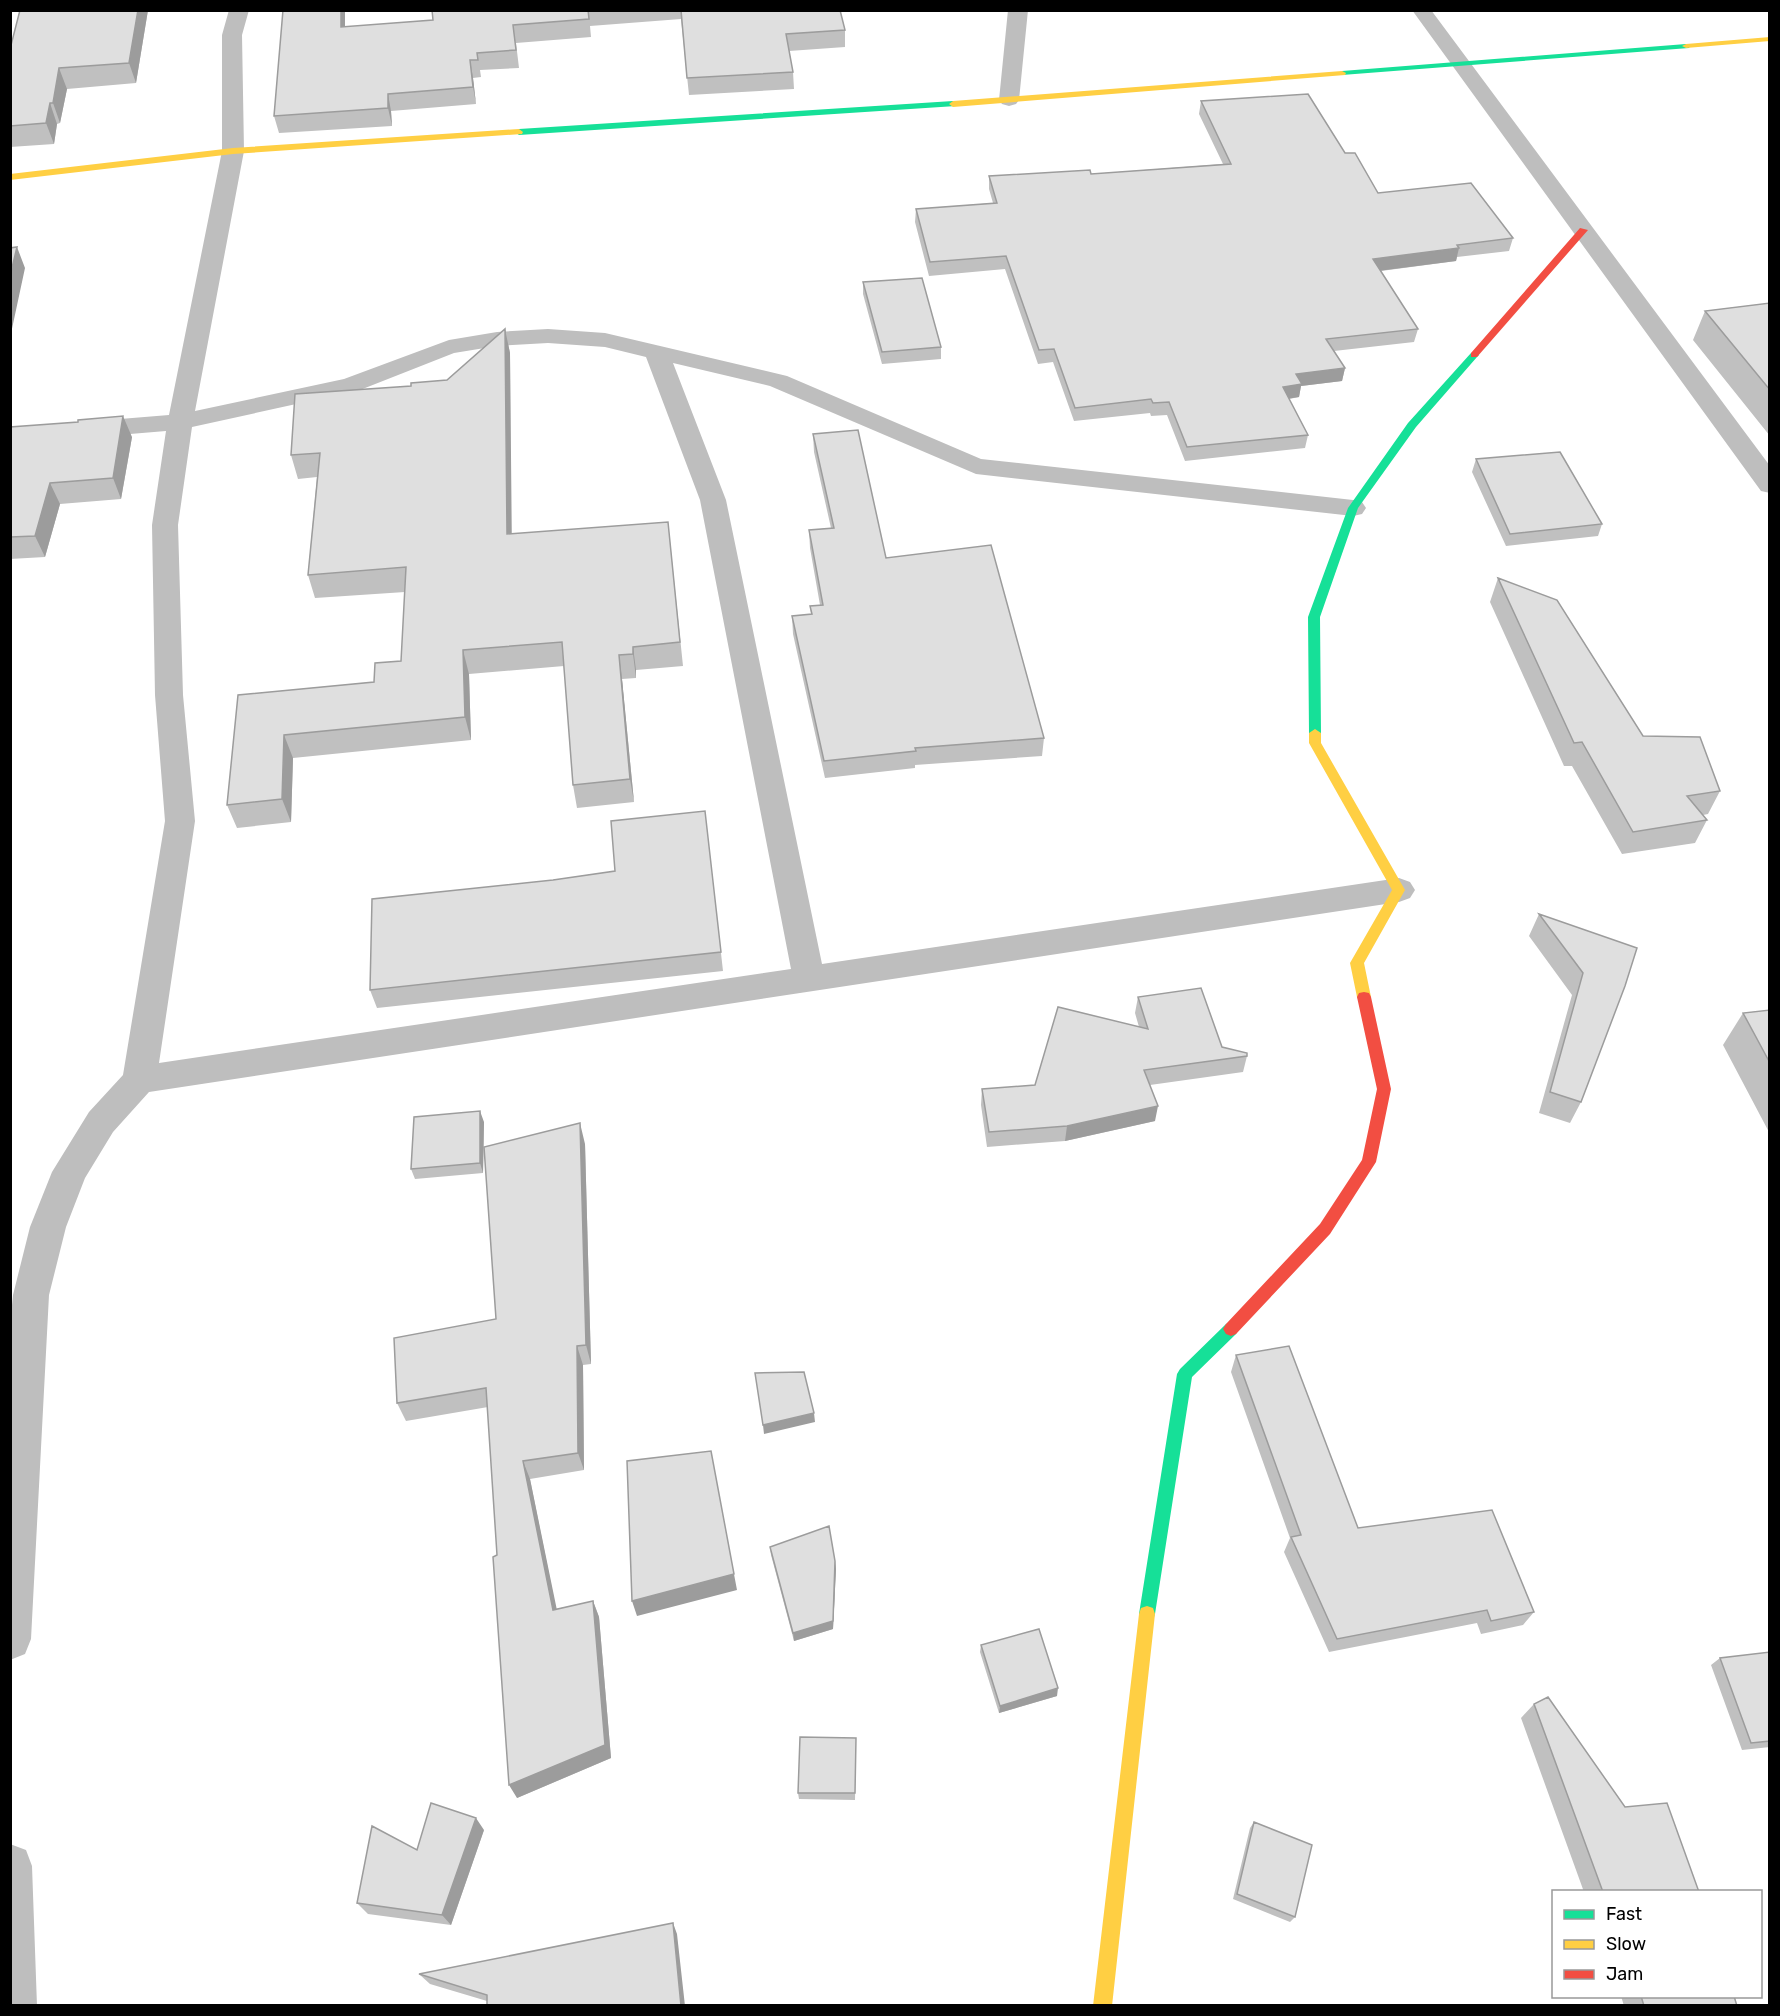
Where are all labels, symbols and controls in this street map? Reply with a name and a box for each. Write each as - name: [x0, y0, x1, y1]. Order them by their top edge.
- legend: [1552, 1890, 1762, 1998]
- text: Fast: [1606, 1903, 1642, 1925]
- text: Slow: [1606, 1933, 1646, 1955]
- text: Jam: [1606, 1963, 1643, 1985]

